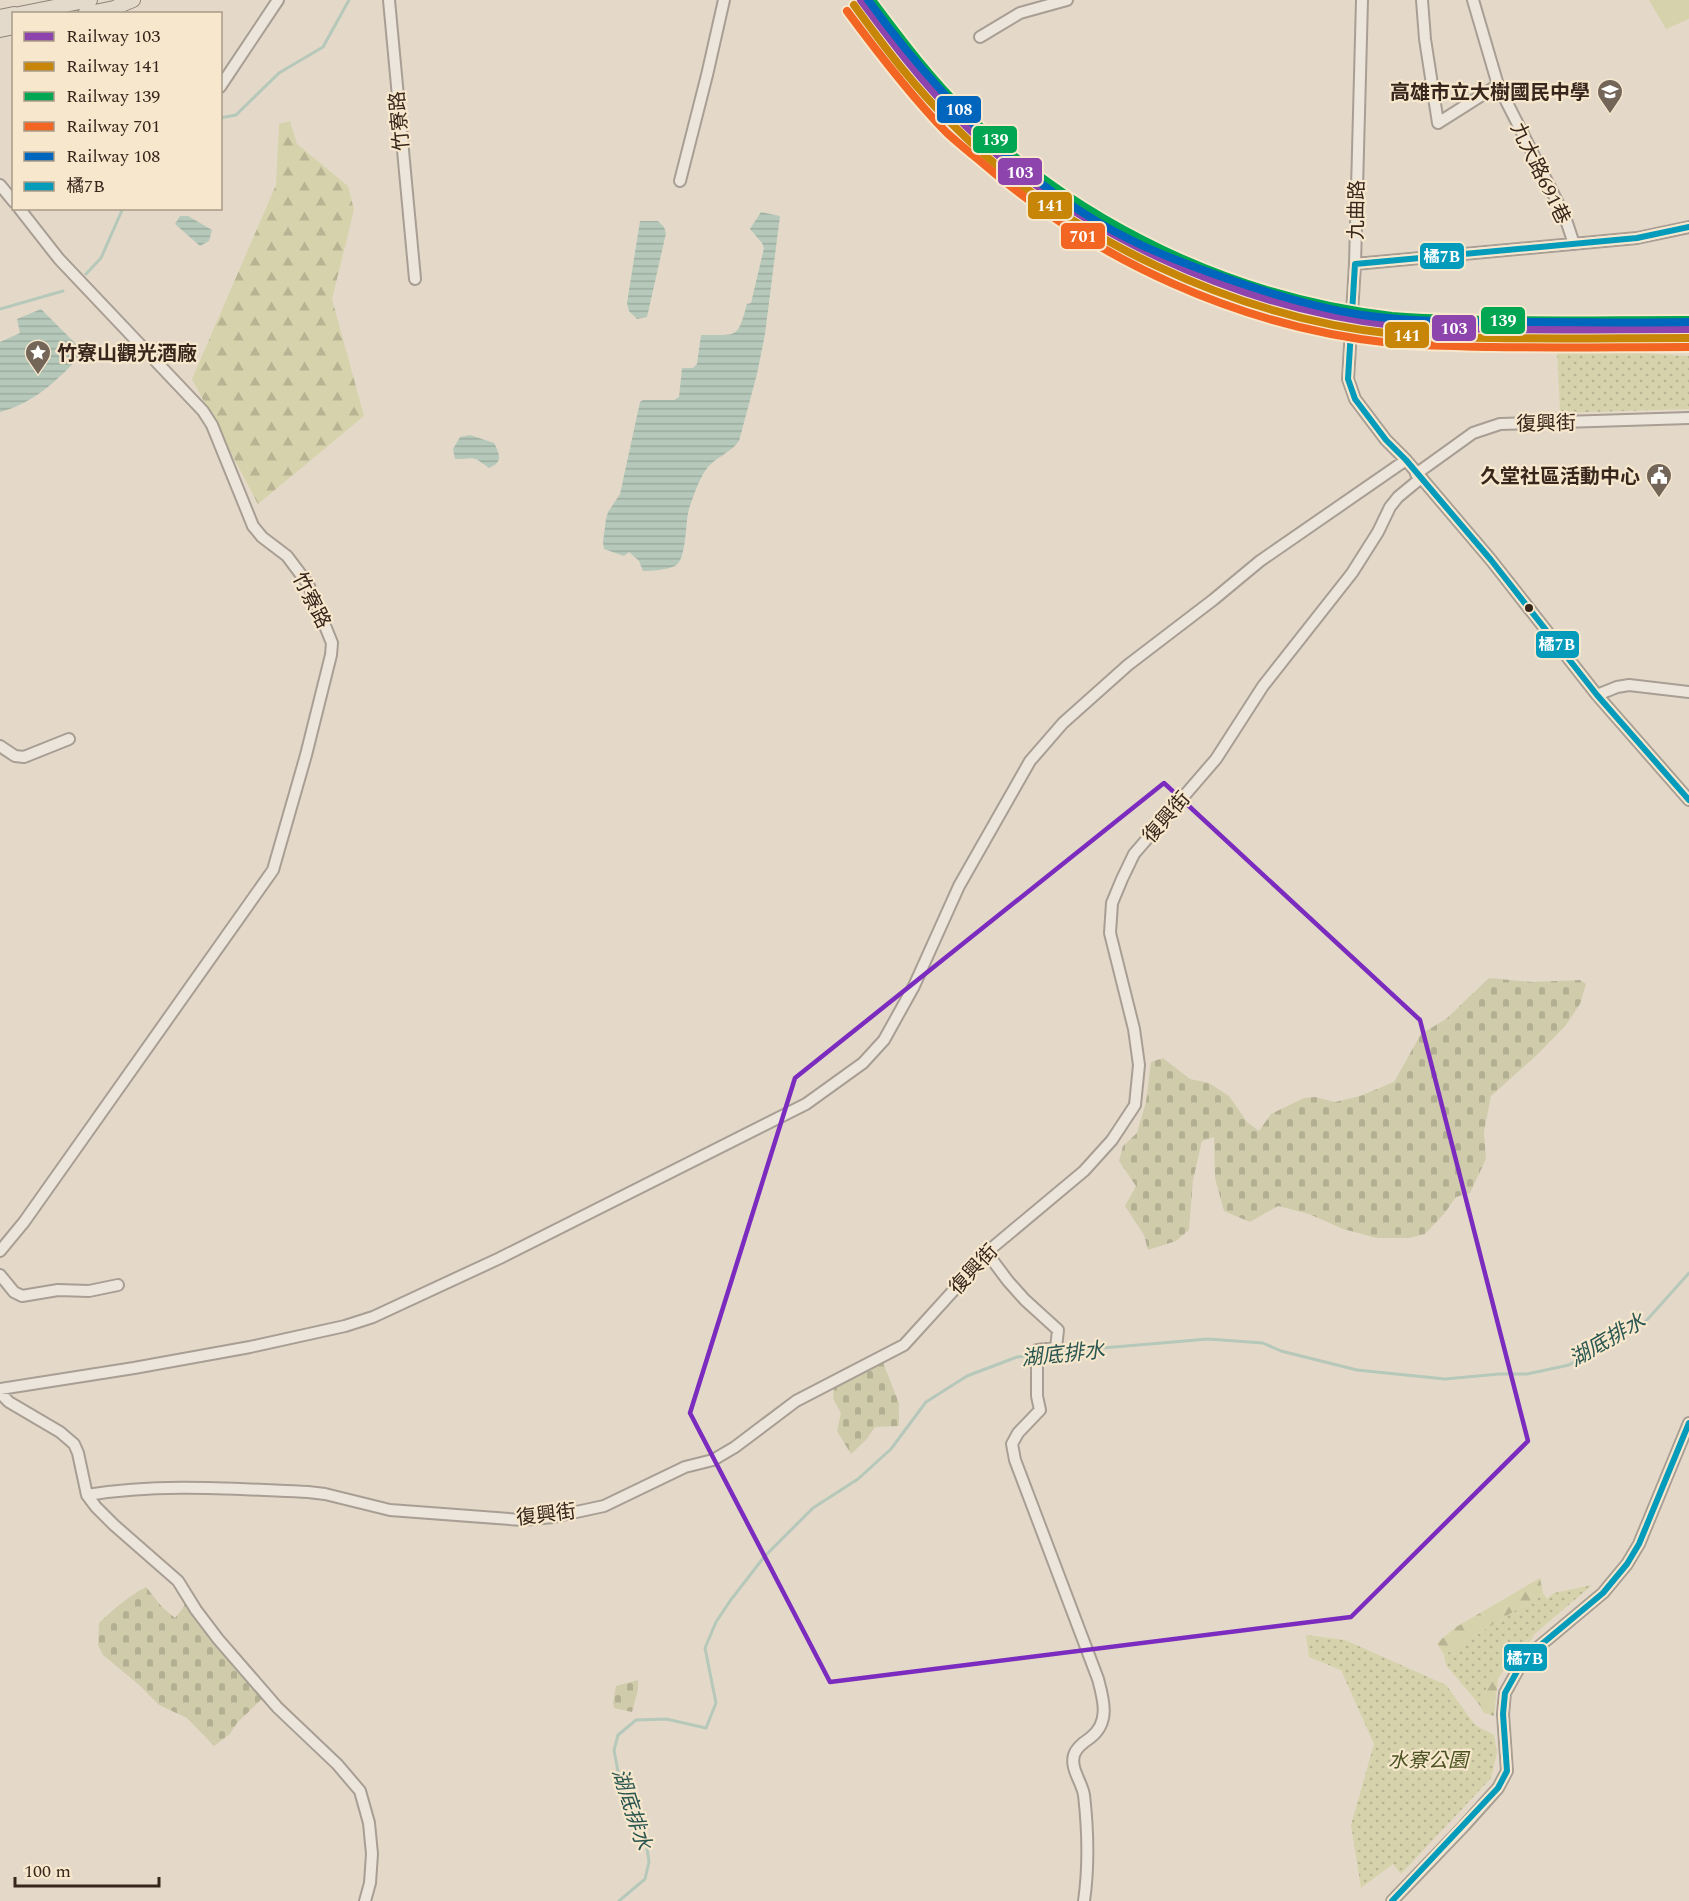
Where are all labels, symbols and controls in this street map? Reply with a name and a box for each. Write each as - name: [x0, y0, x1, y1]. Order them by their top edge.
- legend: [12, 12, 222, 210]
- text: Railway 103: [66, 23, 160, 50]
- text: Railway 141: [66, 53, 160, 80]
- school or university icon: 高雄市立大樹國民中學: [1595, 77, 1625, 115]
- place label: 高雄市立大樹國民中學: [1390, 78, 1590, 108]
- text: Railway 139: [66, 83, 160, 110]
- street label: 竹寮路: [382, 90, 418, 152]
- line badge: 108: [936, 95, 982, 124]
- text: 108: [946, 98, 972, 122]
- text: Railway 701: [66, 113, 160, 140]
- street label: 九大路691巷: [1503, 117, 1578, 229]
- line badge: 139: [972, 125, 1018, 154]
- text: 139: [982, 128, 1008, 152]
- text: Railway 108: [66, 143, 160, 170]
- line badge: 103: [997, 157, 1043, 186]
- text: 103: [1007, 161, 1033, 185]
- text: 橘7B: [66, 173, 105, 200]
- street label: 九曲路: [1341, 180, 1373, 240]
- line badge: 141: [1027, 191, 1073, 220]
- text: 141: [1037, 194, 1063, 218]
- line badge: 701: [1060, 222, 1106, 250]
- text: 701: [1070, 225, 1096, 249]
- line badge: 橘7B: [1419, 242, 1465, 270]
- text: 橘7B: [1423, 245, 1460, 269]
- line badge: 139: [1480, 306, 1526, 335]
- text: 139: [1490, 309, 1516, 333]
- line badge: 103: [1431, 314, 1477, 342]
- text: 103: [1441, 317, 1467, 341]
- line badge: 141: [1384, 321, 1430, 349]
- text: 141: [1394, 324, 1420, 348]
- place icon: 竹寮山觀光酒廠: [23, 338, 53, 376]
- place label: 竹寮山觀光酒廠: [57, 339, 197, 369]
- street label: 復興街: [1516, 408, 1576, 440]
- public building icon: 久堂社區活動中心: [1644, 461, 1674, 499]
- place label: 久堂社區活動中心: [1480, 462, 1640, 492]
- street label: 竹寮路: [284, 567, 338, 634]
- unlabelled marker: [1523, 602, 1535, 614]
- line badge: 橘7B: [1535, 630, 1580, 659]
- text: 橘7B: [1538, 633, 1575, 657]
- street label: 復興街: [1136, 785, 1198, 850]
- street label: 復興街: [942, 1238, 1005, 1302]
- water label: 湖底排水: [1563, 1306, 1653, 1376]
- water label: 湖底排水: [1020, 1335, 1108, 1375]
- street label: 復興街: [515, 1496, 578, 1534]
- line badge: 橘7B: [1503, 1643, 1548, 1672]
- text: 橘7B: [1506, 1647, 1543, 1671]
- park label: 水寮公園: [1388, 1746, 1471, 1776]
- water label: 湖底排水: [603, 1764, 660, 1855]
- scale bar: [15, 1850, 159, 1888]
- text: 100 m: [24, 1858, 71, 1885]

